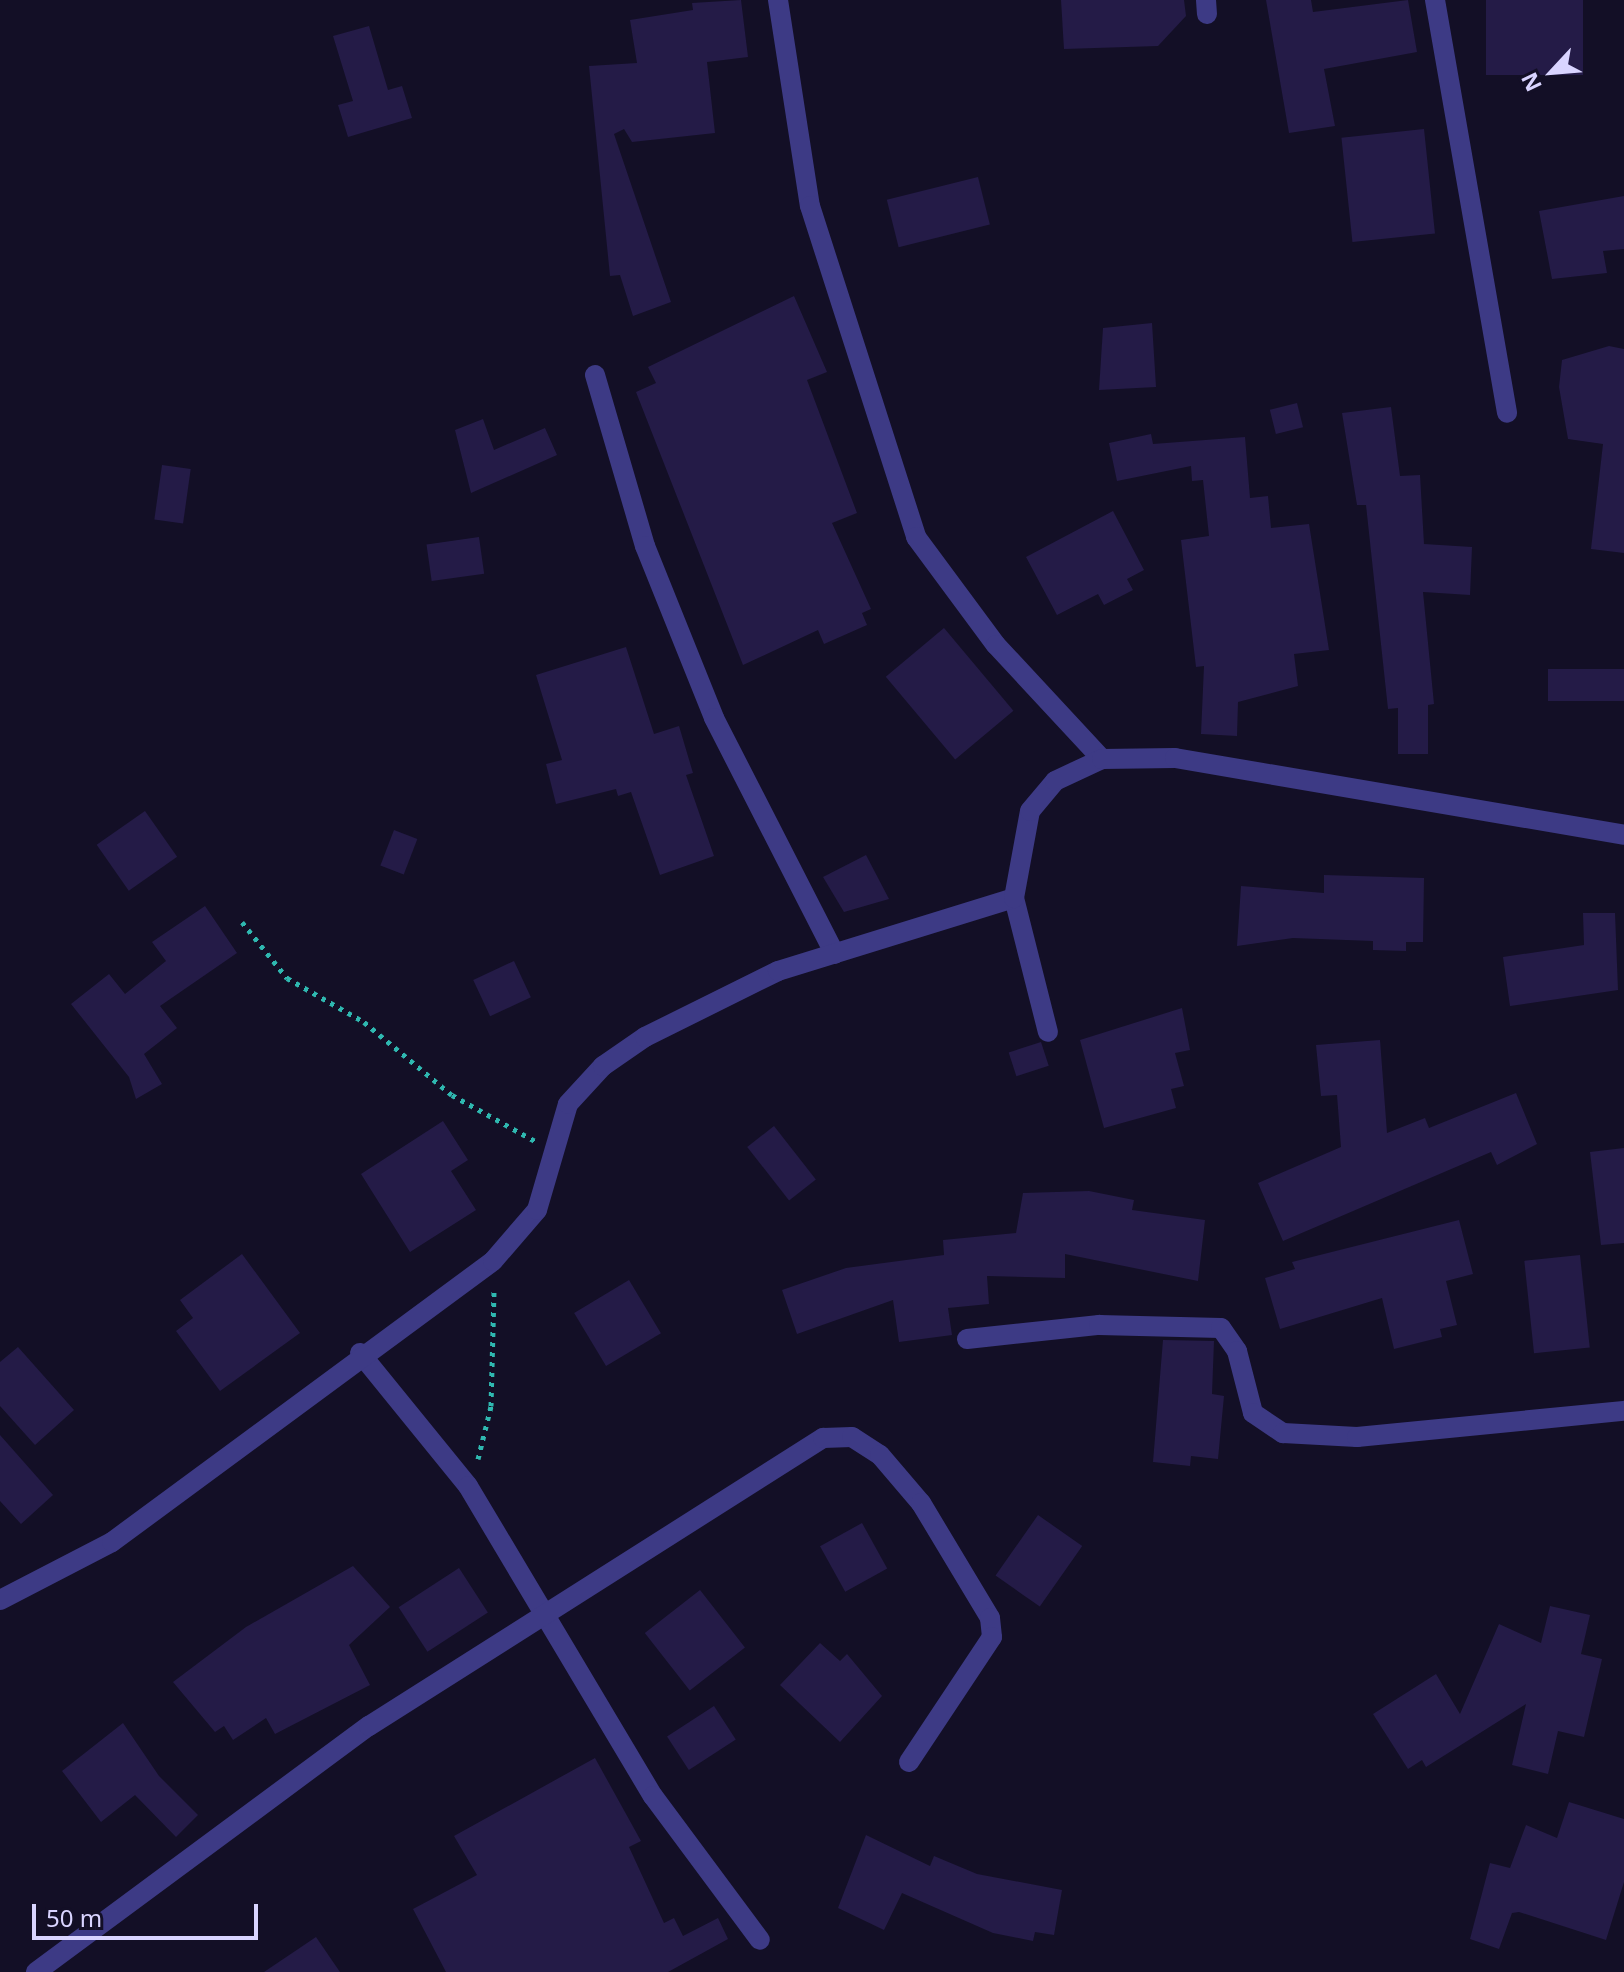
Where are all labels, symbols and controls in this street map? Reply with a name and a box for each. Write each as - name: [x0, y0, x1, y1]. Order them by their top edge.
- north arrow: [1512, 32, 1592, 112]
- text: N: [1513, 68, 1548, 97]
- scale bar: [36, 1888, 262, 1938]
- text: 50 m: [46, 1901, 102, 1934]

